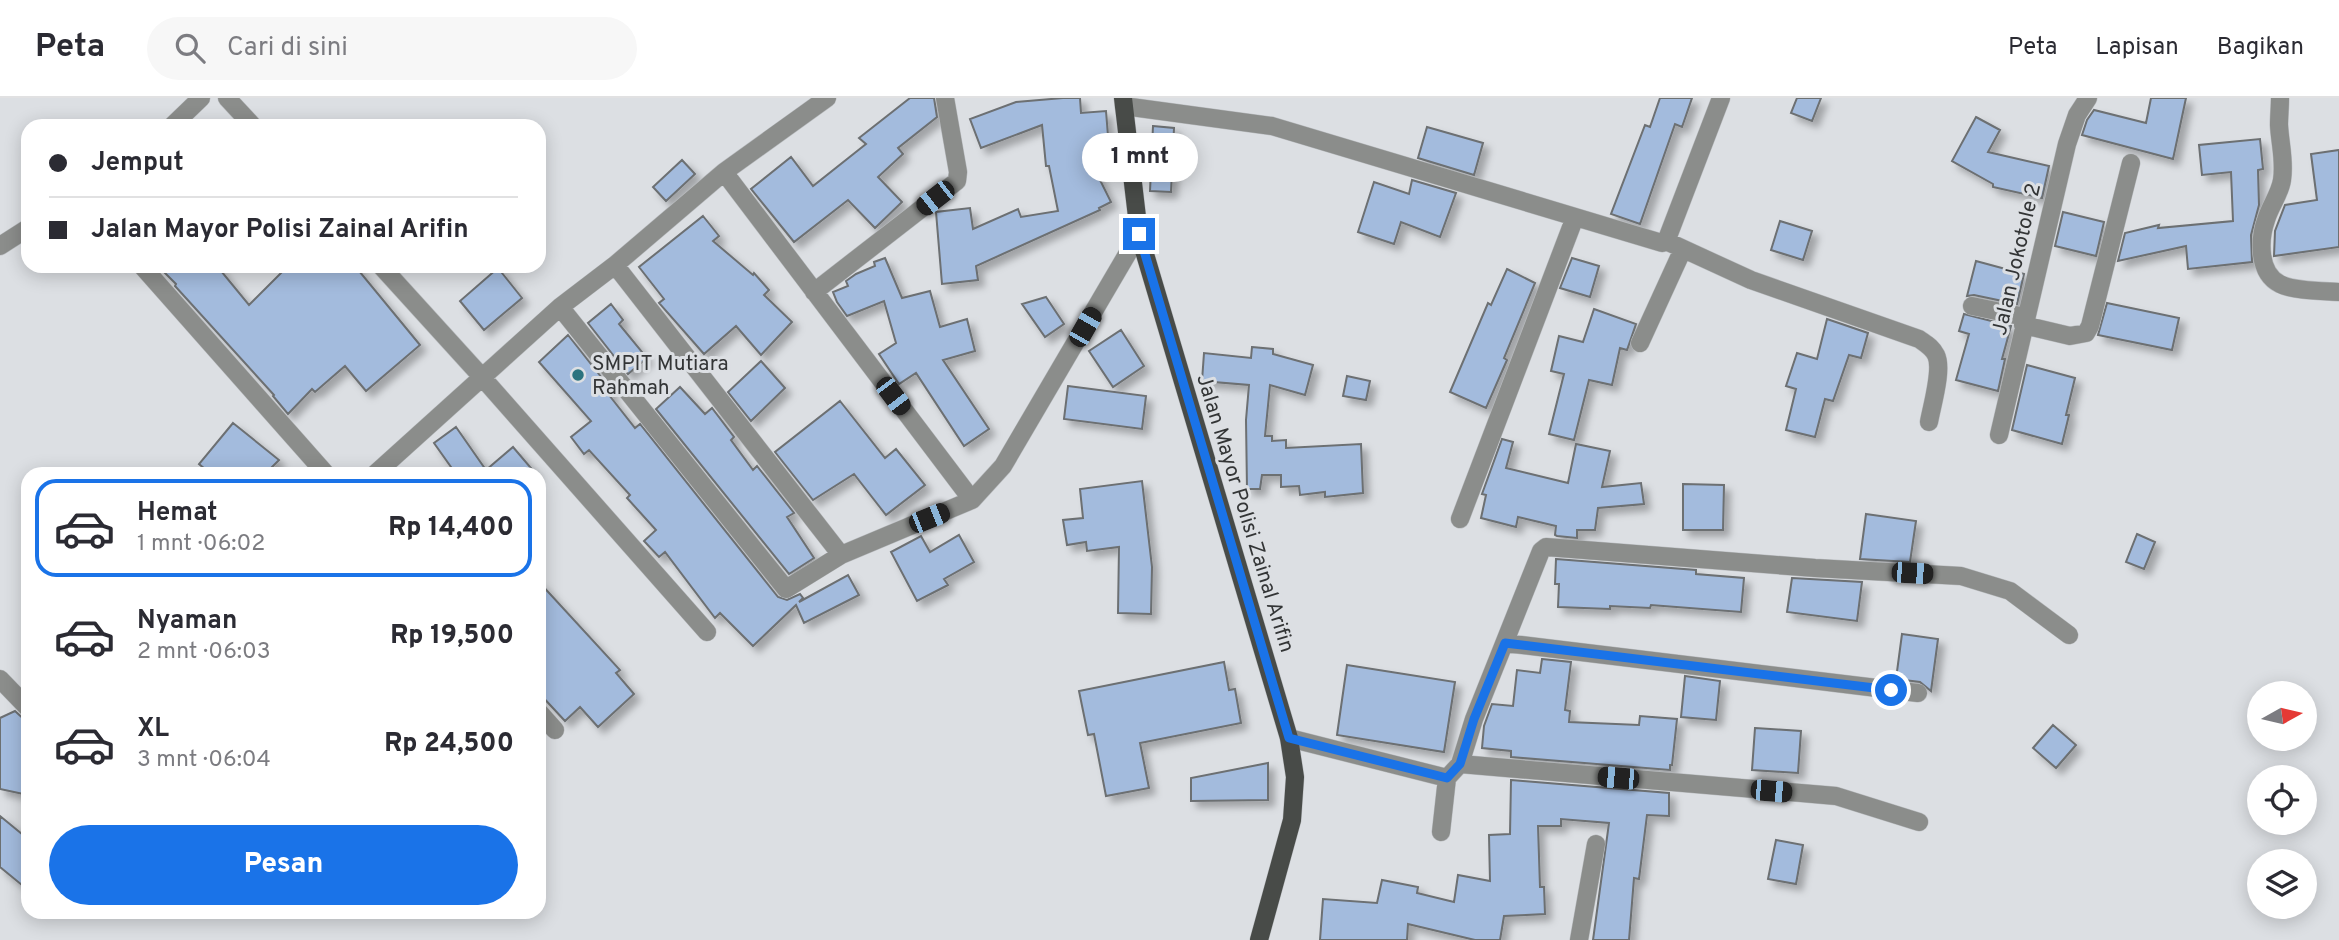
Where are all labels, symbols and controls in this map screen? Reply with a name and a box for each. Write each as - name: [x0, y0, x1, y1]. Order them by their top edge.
- search box: [147, 17, 637, 80]
- text: Peta: [35, 27, 105, 69]
- icon: search: [171, 29, 209, 67]
- text: Cari di sini: [227, 32, 348, 65]
- text: Peta: [2008, 33, 2057, 63]
- text: Lapisan: [2095, 33, 2179, 63]
- text: Bagikan: [2217, 33, 2304, 63]
- callout: 1 mnt: [1081, 132, 1197, 181]
- text: 1 mnt: [1111, 143, 1169, 172]
- text: Jemput: [91, 147, 184, 180]
- car: [912, 177, 959, 219]
- street label: Jalan Jokotole 2: [1987, 181, 2048, 338]
- text: Jalan Mayor Polisi Zainal Arifin: [91, 214, 469, 247]
- route end: [1123, 218, 1155, 250]
- car: [1066, 304, 1105, 350]
- place label: SMPIT Mutiara Rahmah: [592, 351, 728, 402]
- marker: SMPIT Mutiara Rahmah: [570, 367, 586, 383]
- street label: Jalan Mayor Polisi Zainal Arifin: [1189, 371, 1300, 656]
- car: [872, 373, 915, 419]
- icon: car: [53, 497, 116, 560]
- text: Hemat: [137, 497, 217, 530]
- car: [906, 500, 953, 536]
- text: Rp 14,400: [388, 512, 514, 545]
- text: 1 mnt · 06:02: [137, 530, 265, 559]
- car: [1891, 561, 1934, 585]
- icon: car: [53, 605, 116, 668]
- text: Nyaman: [137, 605, 237, 638]
- text: Rp 19,500: [390, 620, 514, 653]
- text: 2 mnt · 06:03: [137, 638, 271, 667]
- route start: [1875, 674, 1907, 706]
- north arrow: [2247, 681, 2317, 751]
- map controls: [2247, 681, 2317, 919]
- icon: car: [53, 713, 116, 776]
- text: XL: [137, 713, 169, 746]
- text: Rp 24,500: [384, 728, 514, 761]
- text: 3 mnt · 06:04: [137, 746, 271, 775]
- button: locate: [2247, 765, 2317, 835]
- car: [1597, 766, 1640, 790]
- car: [1750, 779, 1793, 803]
- button: Pesan: [49, 825, 518, 905]
- button: layers: [2247, 849, 2317, 919]

